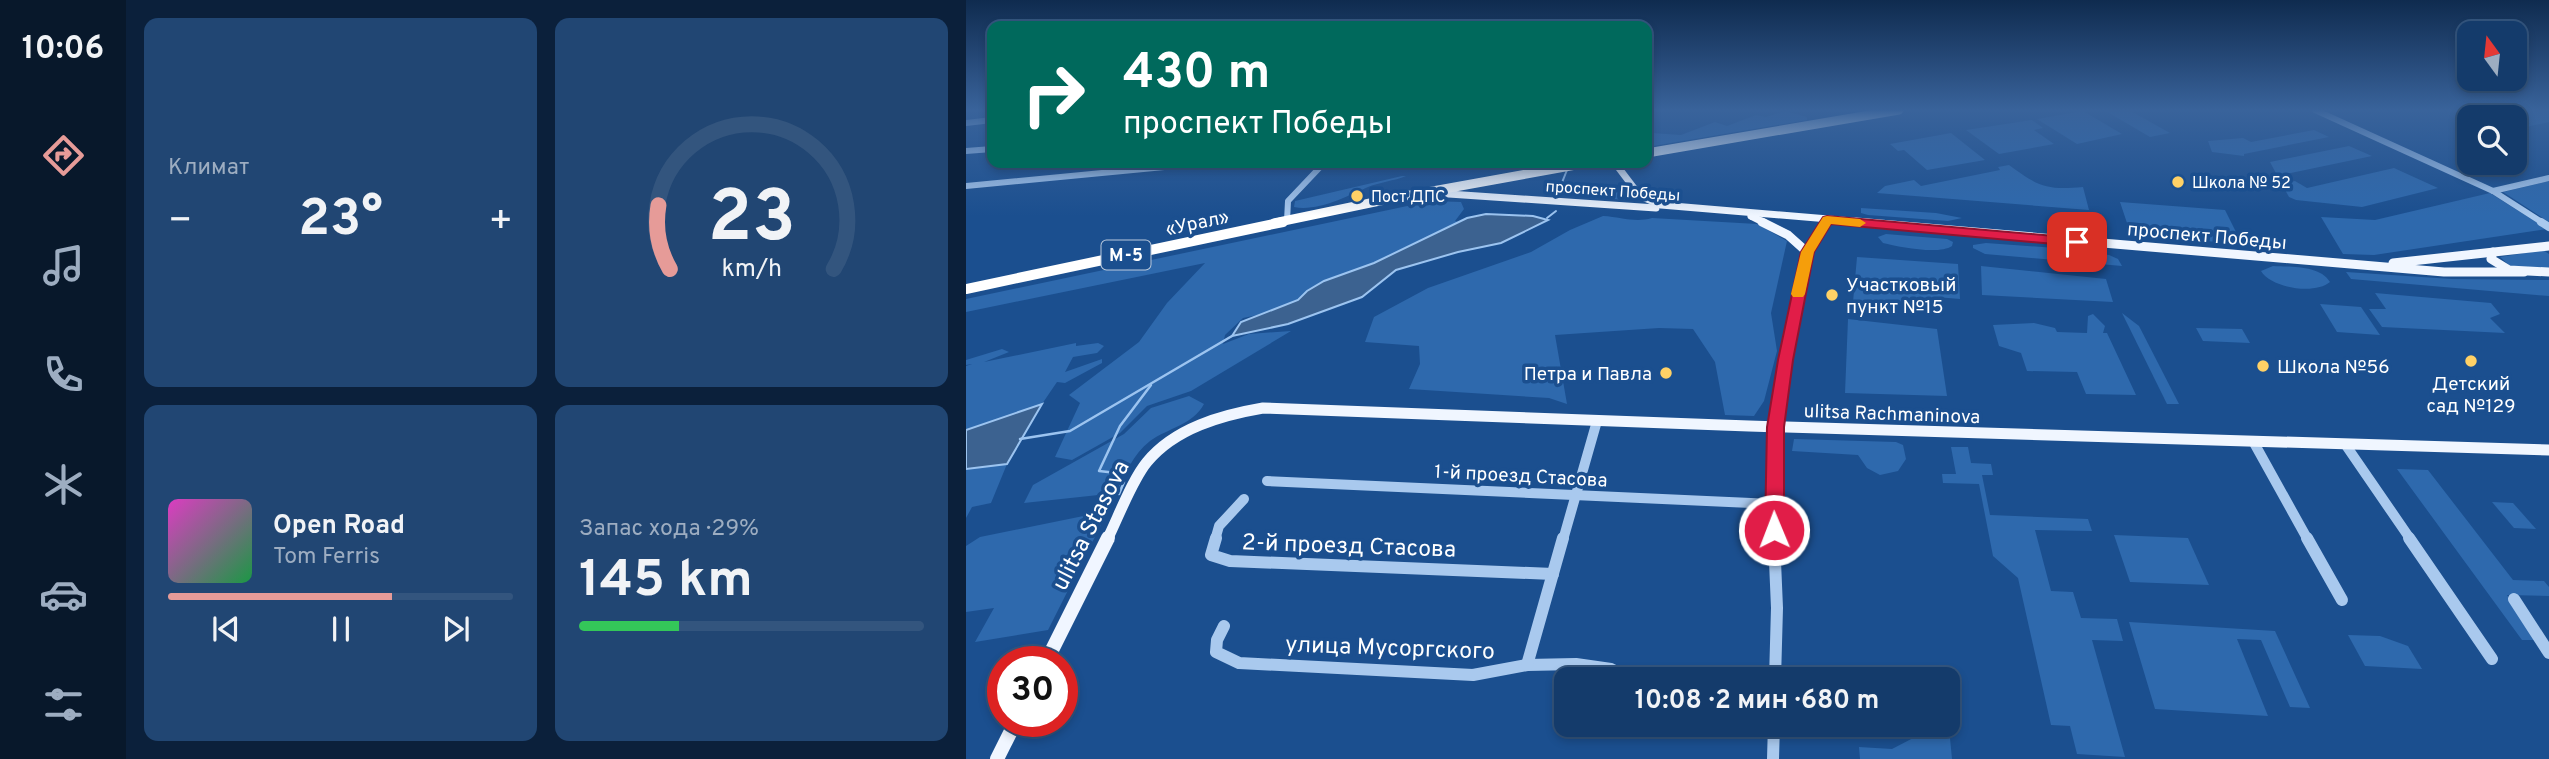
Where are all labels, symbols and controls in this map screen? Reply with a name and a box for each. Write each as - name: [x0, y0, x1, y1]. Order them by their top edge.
- north arrow: [2457, 21, 2527, 91]
- map controls: [2457, 21, 2527, 175]
- text: 10:06: [22, 30, 104, 70]
- text: 430 m: [1123, 44, 1271, 106]
- icon: right: [1008, 49, 1099, 140]
- text: проспект Победы: [1123, 105, 1393, 145]
- button: search: [2457, 105, 2527, 175]
- icon: directions: [39, 131, 88, 180]
- text: Климат: [168, 154, 249, 183]
- marker: Школа № 52: [2170, 174, 2186, 190]
- place label: Школа № 52: [2192, 174, 2291, 194]
- text: 23: [707, 175, 796, 267]
- street label: проспект Победы: [1545, 177, 1681, 207]
- text: 23°: [298, 188, 383, 254]
- marker: Пост ДПС: [1349, 188, 1365, 204]
- place label: Пост ДПС: [1371, 188, 1445, 208]
- text: −: [168, 198, 193, 247]
- text: +: [488, 198, 513, 247]
- street label: «Урал»: [1163, 205, 1232, 242]
- pin: [2047, 212, 2107, 272]
- street label: проспект Победы: [2126, 218, 2288, 256]
- icon: arrive: [2058, 223, 2096, 261]
- icon: music: [39, 241, 88, 290]
- road number: М-5: [1102, 241, 1150, 270]
- text: km/h: [721, 253, 782, 285]
- place label: Участковый пункт №15: [1846, 274, 1956, 320]
- marker: Участковый пункт №15: [1824, 287, 1840, 303]
- icon: phone: [39, 350, 88, 399]
- marker: Детский сад №129: [2463, 353, 2479, 369]
- place label: Школа №56: [2277, 356, 2390, 380]
- marker: Школа №56: [2255, 358, 2271, 374]
- place label: Петра и Павла: [1524, 363, 1652, 387]
- marker: Петра и Павла: [1658, 365, 1674, 381]
- place label: Детский сад №129: [2426, 373, 2516, 419]
- street label: ulitsa Rachmaninova: [1803, 400, 1981, 430]
- street label: ulitsa Stasova: [1047, 456, 1137, 596]
- icon: climate: [39, 460, 88, 509]
- street label: 1-й проезд Стасова: [1434, 460, 1608, 494]
- position arrow: [1737, 493, 1811, 567]
- text: Open Road: [273, 510, 405, 543]
- text: Запас хода · 29%: [579, 515, 759, 544]
- street label: 2-й проезд Стасова: [1241, 529, 1457, 566]
- text: Tom Ferris: [273, 543, 380, 572]
- text: 145 km: [579, 549, 753, 615]
- icon: car: [39, 570, 88, 619]
- icon: previous: [207, 610, 245, 648]
- icon: pause: [322, 610, 360, 648]
- icon: next: [437, 610, 475, 648]
- street label: улица Мусоргского: [1285, 631, 1495, 668]
- speed limit sign: 30: [987, 646, 1078, 737]
- icon: filters: [39, 680, 88, 729]
- text: 10:08 · 2 мин · 680 m: [1635, 685, 1879, 718]

